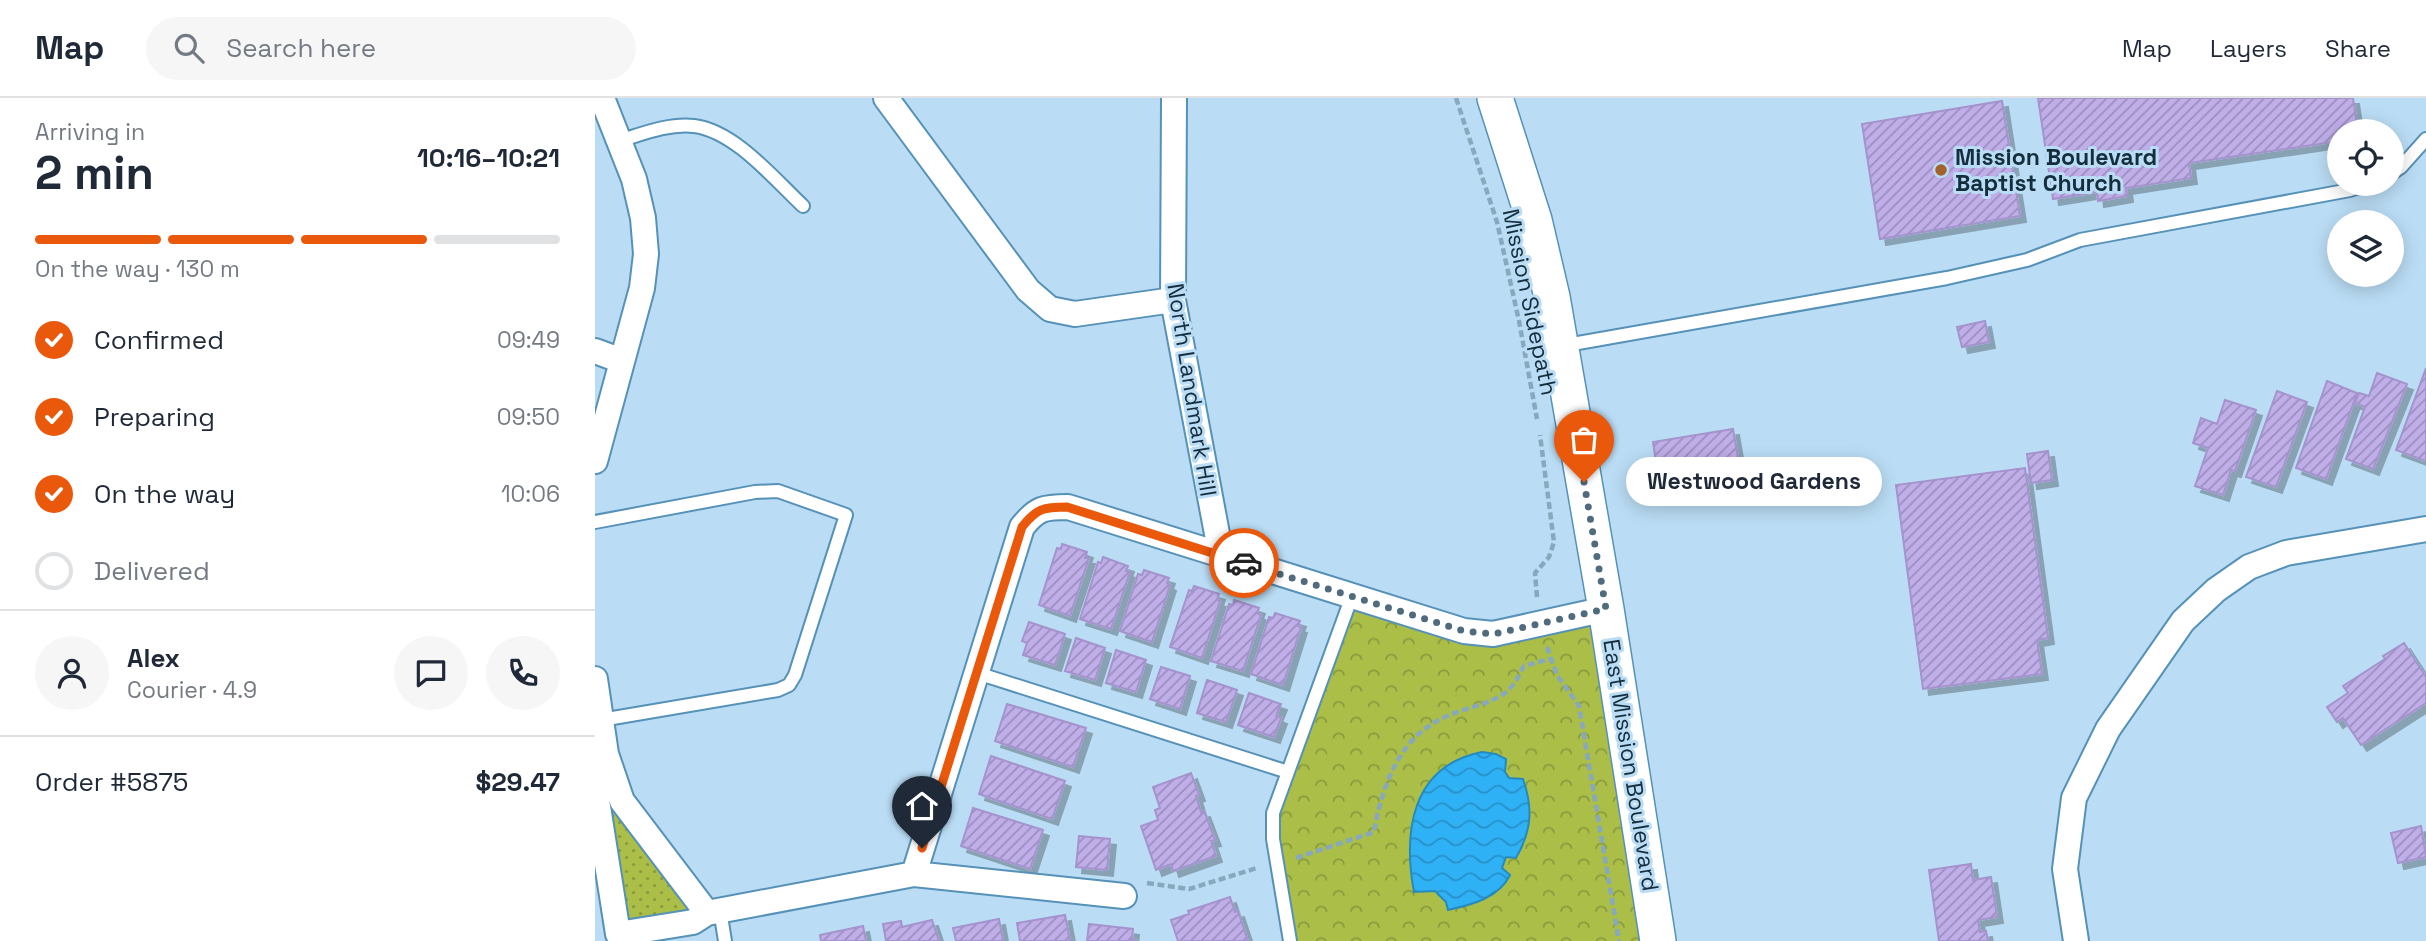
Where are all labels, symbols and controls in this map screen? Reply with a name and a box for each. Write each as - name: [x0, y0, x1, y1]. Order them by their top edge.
- search box: [146, 17, 636, 80]
- text: Map: [35, 27, 104, 69]
- icon: search: [170, 29, 208, 67]
- text: Search here: [226, 31, 376, 65]
- text: Map: [2122, 33, 2172, 64]
- text: Layers: [2210, 33, 2287, 64]
- text: Share: [2325, 33, 2391, 64]
- text: Arriving in: [35, 117, 145, 147]
- map controls: [2327, 119, 2404, 287]
- button: locate: [2327, 119, 2404, 196]
- text: 10:16–10:21: [417, 141, 560, 175]
- place label: Mission Boulevard Baptist Church: [1955, 142, 2157, 198]
- text: 2 min: [35, 144, 154, 202]
- marker: Mission Boulevard Baptist Church: [1933, 162, 1949, 178]
- street label: Mission Sidepath: [1496, 206, 1564, 398]
- button: layers: [2327, 210, 2404, 287]
- text: On the way · 130 m: [35, 254, 240, 284]
- street label: North Landmark Hill: [1160, 281, 1224, 499]
- icon: check: [35, 321, 73, 359]
- text: Confirmed: [94, 323, 224, 357]
- text: 09:49: [497, 325, 560, 355]
- icon: check: [35, 398, 73, 436]
- text: Preparing: [94, 400, 215, 434]
- text: 09:50: [497, 402, 560, 432]
- pin: [1554, 410, 1614, 482]
- icon: bag: [1565, 421, 1603, 459]
- callout: Westwood Gardens: [1626, 458, 1881, 506]
- text: Westwood Gardens: [1647, 466, 1861, 496]
- icon: check: [35, 475, 73, 513]
- text: On the way: [94, 477, 235, 511]
- text: 10:06: [501, 479, 560, 509]
- courier: [1209, 528, 1279, 598]
- icon: car: [1225, 544, 1263, 582]
- text: Delivered: [94, 554, 210, 588]
- button: person: [35, 636, 109, 710]
- button: chat: [394, 636, 468, 710]
- button: phone: [486, 636, 560, 710]
- street label: East Mission Boulevard: [1596, 637, 1666, 893]
- text: Alex: [127, 641, 180, 675]
- text: Courier · 4.9: [127, 675, 257, 705]
- text: Order #5875: [35, 765, 188, 799]
- text: $29.47: [475, 765, 560, 799]
- pin: [892, 776, 952, 848]
- icon: home: [903, 787, 941, 825]

